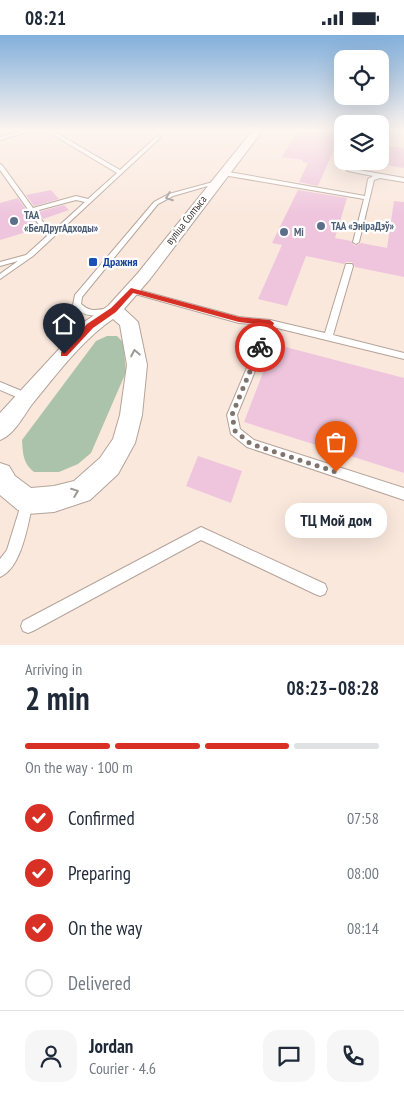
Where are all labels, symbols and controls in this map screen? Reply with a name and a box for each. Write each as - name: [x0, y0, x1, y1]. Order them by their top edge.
- text: 08:21: [25, 6, 66, 30]
- map controls: [334, 50, 389, 170]
- button: locate: [334, 50, 389, 105]
- button: layers: [334, 115, 389, 170]
- one-way arrow: [165, 191, 174, 201]
- street label: вуліца Солтыса: [162, 193, 210, 247]
- place label: ТАА «БелДругАдходы»: [24, 208, 99, 235]
- marker: ТАА «БелДругАдходы»: [8, 215, 20, 227]
- place label: ТАА «ЭніраДэў»: [331, 219, 395, 233]
- marker: ТАА «ЭніраДэў»: [315, 220, 327, 232]
- place label: Mi: [294, 225, 304, 239]
- marker: Mi: [278, 226, 290, 238]
- place label: Дражня: [103, 254, 138, 269]
- marker: Дражня: [87, 256, 99, 268]
- pin: [43, 303, 85, 354]
- icon: home: [50, 310, 78, 338]
- courier: [235, 322, 285, 372]
- icon: bike: [246, 333, 274, 361]
- one-way arrow: [130, 349, 140, 357]
- pin: [315, 421, 357, 472]
- icon: bag: [322, 428, 350, 456]
- one-way arrow: [70, 488, 79, 498]
- callout: ТЦ Мой дом: [285, 502, 387, 537]
- text: ТЦ Мой дом: [300, 510, 372, 530]
- text: Arriving in: [25, 659, 82, 679]
- text: 08:23–08:28: [286, 676, 379, 700]
- text: 2 min: [25, 677, 90, 719]
- text: On the way · 100 m: [25, 757, 133, 777]
- icon: check: [25, 804, 53, 832]
- text: Confirmed: [68, 806, 135, 830]
- text: 07:58: [347, 808, 379, 828]
- icon: check: [25, 859, 53, 887]
- text: Preparing: [68, 861, 131, 885]
- text: 08:00: [347, 863, 379, 883]
- icon: check: [25, 914, 53, 942]
- text: On the way: [68, 916, 142, 940]
- text: 08:14: [347, 918, 379, 938]
- text: Delivered: [68, 971, 131, 995]
- button: person: [25, 1030, 77, 1082]
- button: chat: [263, 1030, 315, 1082]
- button: phone: [327, 1030, 379, 1082]
- text: Jordan: [89, 1034, 133, 1058]
- text: Courier · 4.6: [89, 1058, 156, 1078]

